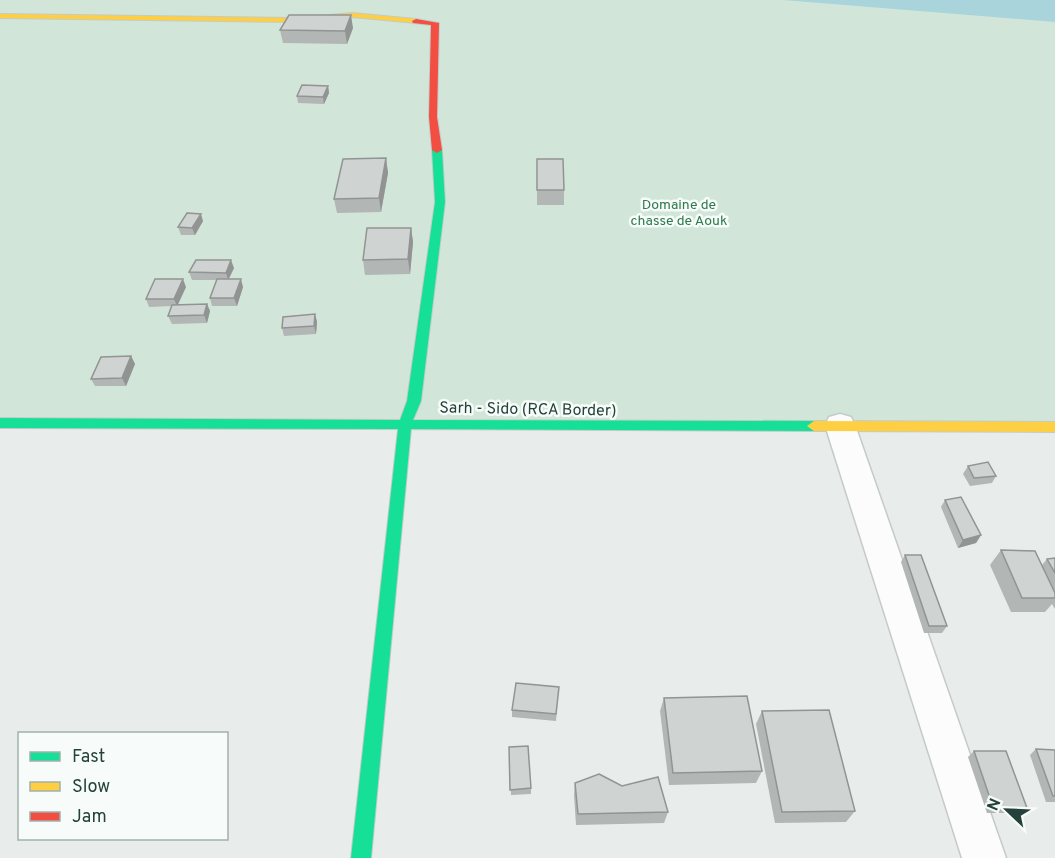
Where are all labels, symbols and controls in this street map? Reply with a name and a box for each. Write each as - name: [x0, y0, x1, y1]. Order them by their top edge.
- park label: Domaine de chasse de Aouk: [631, 197, 727, 230]
- street label: Sarh - Sido (RCA Border): [439, 398, 617, 422]
- legend: [18, 732, 228, 840]
- text: Fast: [72, 746, 105, 769]
- text: Slow: [72, 776, 110, 799]
- north arrow: [977, 780, 1037, 840]
- text: N: [984, 796, 1006, 814]
- text: Jam: [72, 806, 107, 829]

